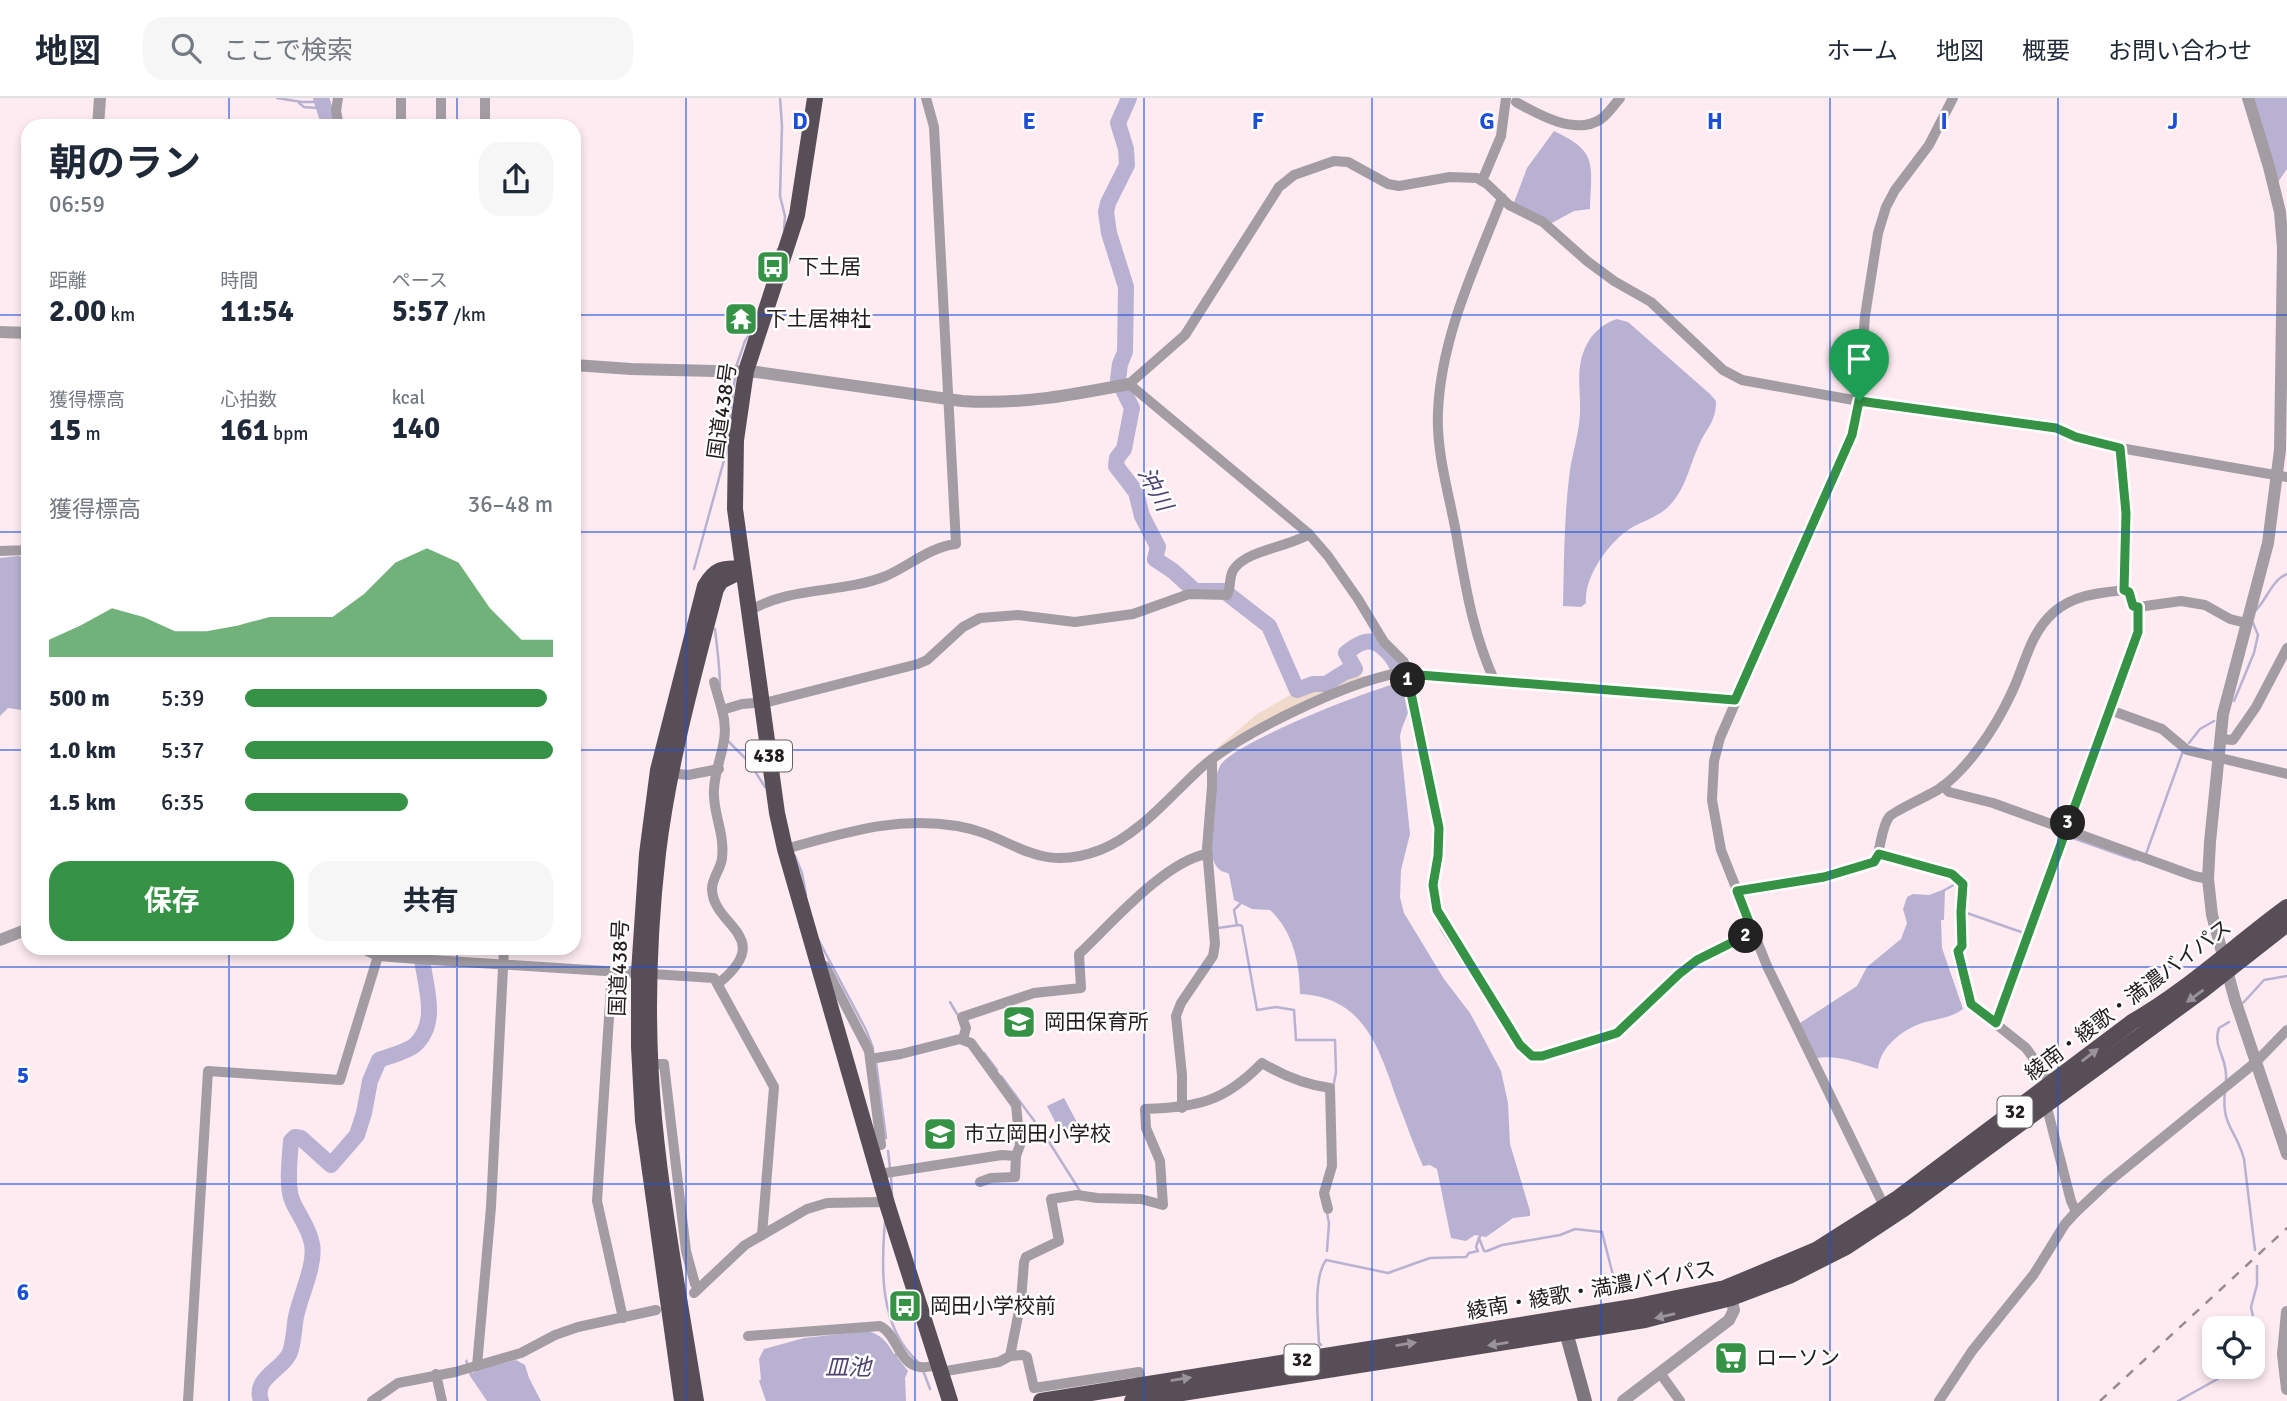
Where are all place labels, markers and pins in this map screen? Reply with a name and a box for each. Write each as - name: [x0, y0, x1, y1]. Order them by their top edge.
- bus stop icon: 下土居: [754, 248, 792, 286]
- place label: 下土居: [798, 254, 861, 280]
- temple icon: 下土居神社: [722, 300, 760, 338]
- place label: 下土居神社: [766, 306, 871, 332]
- pin: [1829, 329, 1889, 401]
- pin: 1: [1390, 662, 1426, 698]
- pin: 3: [2050, 806, 2086, 840]
- pin: 2: [1728, 918, 1764, 954]
- school or university icon: 岡田保育所: [1000, 1003, 1038, 1041]
- place label: 岡田保育所: [1044, 1009, 1149, 1035]
- school or university icon: 市立岡田小学校: [921, 1115, 959, 1153]
- place label: 市立岡田小学校: [964, 1121, 1111, 1147]
- bus stop icon: 岡田小学校前: [886, 1287, 924, 1325]
- place label: 岡田小学校前: [930, 1293, 1056, 1319]
- supermarket icon: ローソン: [1712, 1339, 1750, 1377]
- place label: ローソン: [1756, 1345, 1840, 1371]

